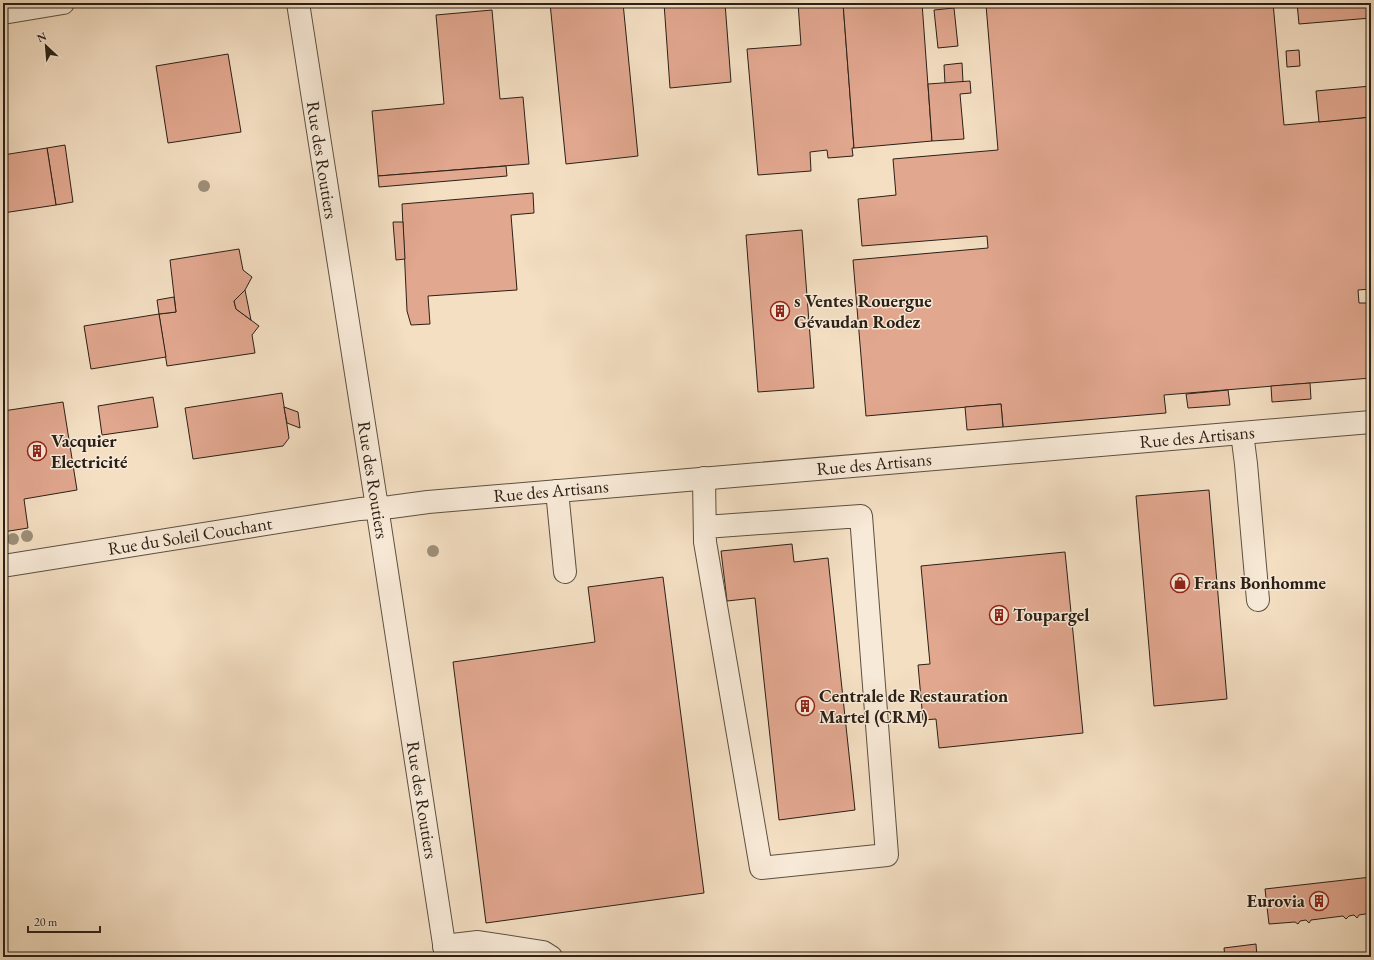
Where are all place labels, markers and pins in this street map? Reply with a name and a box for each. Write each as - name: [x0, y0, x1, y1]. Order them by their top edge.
- place label: s Ventes Rouergue Gévaudan Rodez: [794, 289, 932, 333]
- building icon: s Ventes Rouergue Gévaudan Rodez: [769, 300, 791, 322]
- place label: Vacquier Electricité: [51, 429, 128, 473]
- building icon: Vacquier Electricité: [26, 440, 48, 462]
- place label: Frans Bonhomme: [1194, 571, 1327, 594]
- shop icon: Frans Bonhomme: [1169, 572, 1191, 594]
- place label: Toupargel: [1013, 603, 1089, 626]
- building icon: Toupargel: [988, 604, 1010, 626]
- place label: Centrale de Restauration Martel (CRM): [819, 684, 1008, 728]
- building icon: Centrale de Restauration Martel (CRM): [794, 695, 816, 717]
- place label: Eurovia: [1247, 889, 1305, 912]
- building icon: Eurovia: [1308, 890, 1330, 912]

